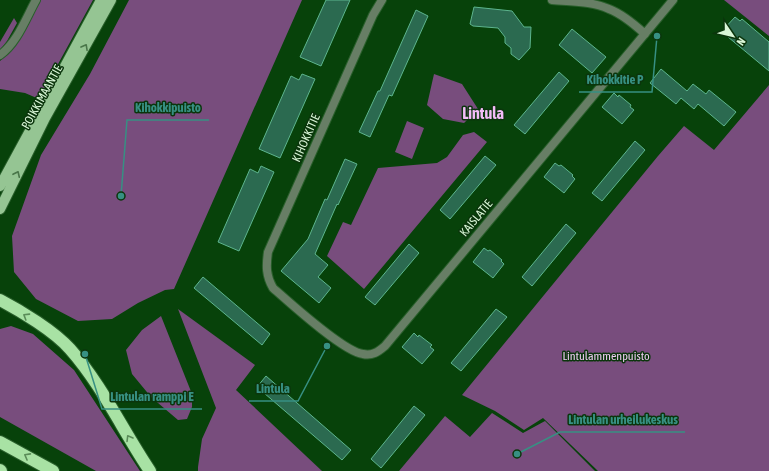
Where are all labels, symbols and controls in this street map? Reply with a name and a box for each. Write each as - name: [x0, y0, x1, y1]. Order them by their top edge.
- north arrow: [713, 16, 753, 56]
- text: N: [734, 36, 748, 48]
- one-way arrow: [80, 44, 87, 51]
- street label: POIKKIMAANTIE: [19, 63, 65, 131]
- callout: Kihokkitie P: [579, 67, 652, 92]
- text: Kihokkitie P: [587, 72, 644, 87]
- callout: Kihokkipuisto: [127, 95, 209, 120]
- text: Kihokkipuisto: [135, 100, 201, 115]
- district label: Lintula: [462, 104, 504, 122]
- street label: KIHOKKITIE: [289, 112, 323, 164]
- one-way arrow: [12, 171, 20, 178]
- street label: KAISLATIE: [457, 197, 495, 239]
- one-way arrow: [23, 313, 30, 321]
- park label: Lintulammenpuisto: [562, 349, 650, 363]
- callout: Lintula: [249, 376, 298, 401]
- text: Lintula: [256, 381, 290, 396]
- callout: Lintulan ramppi E: [102, 384, 202, 409]
- text: Lintulan ramppi E: [110, 389, 194, 404]
- callout: Lintulan urheilukeskus: [560, 407, 685, 432]
- text: Lintulan urheilukeskus: [568, 412, 678, 427]
- one-way arrow: [126, 435, 134, 442]
- one-way arrow: [23, 454, 31, 461]

